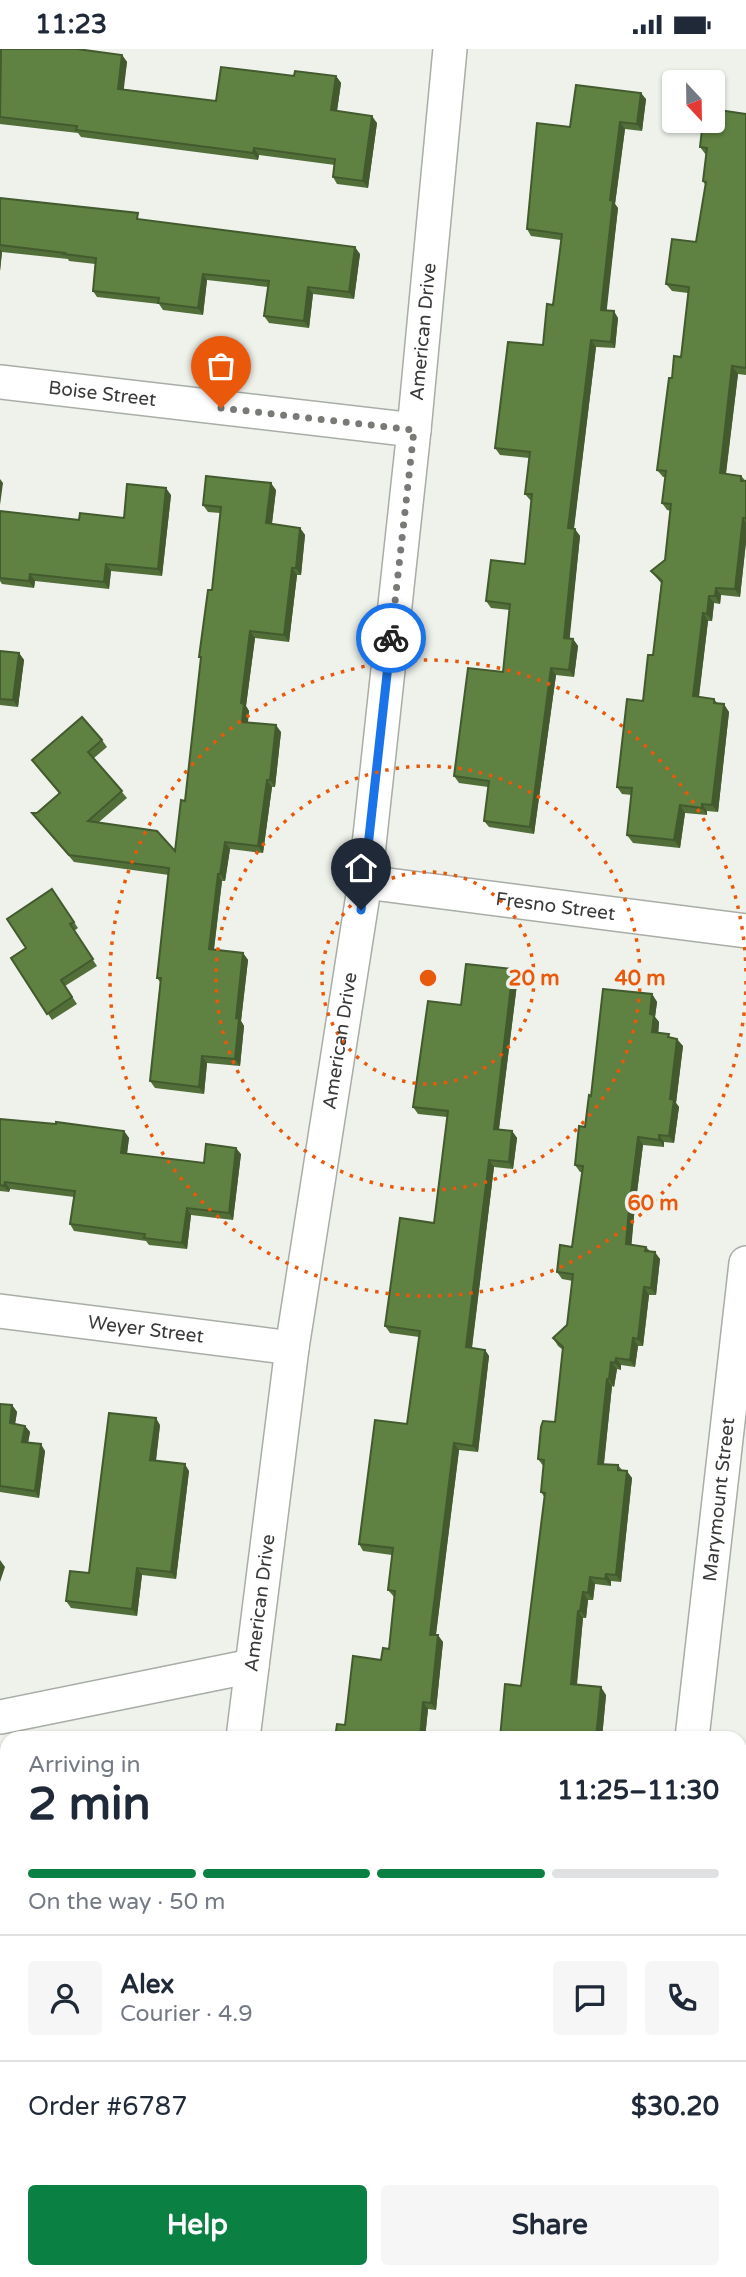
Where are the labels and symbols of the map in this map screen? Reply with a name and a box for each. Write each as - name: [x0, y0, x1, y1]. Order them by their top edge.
- north arrow: [662, 70, 724, 133]
- street label: American Drive: [406, 262, 441, 402]
- pin: [191, 336, 251, 408]
- street label: Boise Street: [47, 377, 158, 411]
- courier: [356, 603, 426, 673]
- pin: [331, 838, 391, 910]
- street label: Fresno Street: [494, 888, 617, 925]
- centre of rings: [416, 966, 440, 990]
- text: 20 m: [508, 966, 560, 991]
- text: 40 m: [614, 966, 666, 991]
- street label: American Drive: [319, 971, 362, 1111]
- text: 60 m: [627, 1191, 679, 1216]
- street label: Weyer Street: [87, 1311, 205, 1348]
- street label: Marymount Street: [699, 1416, 739, 1583]
- street label: American Drive: [240, 1533, 279, 1673]

